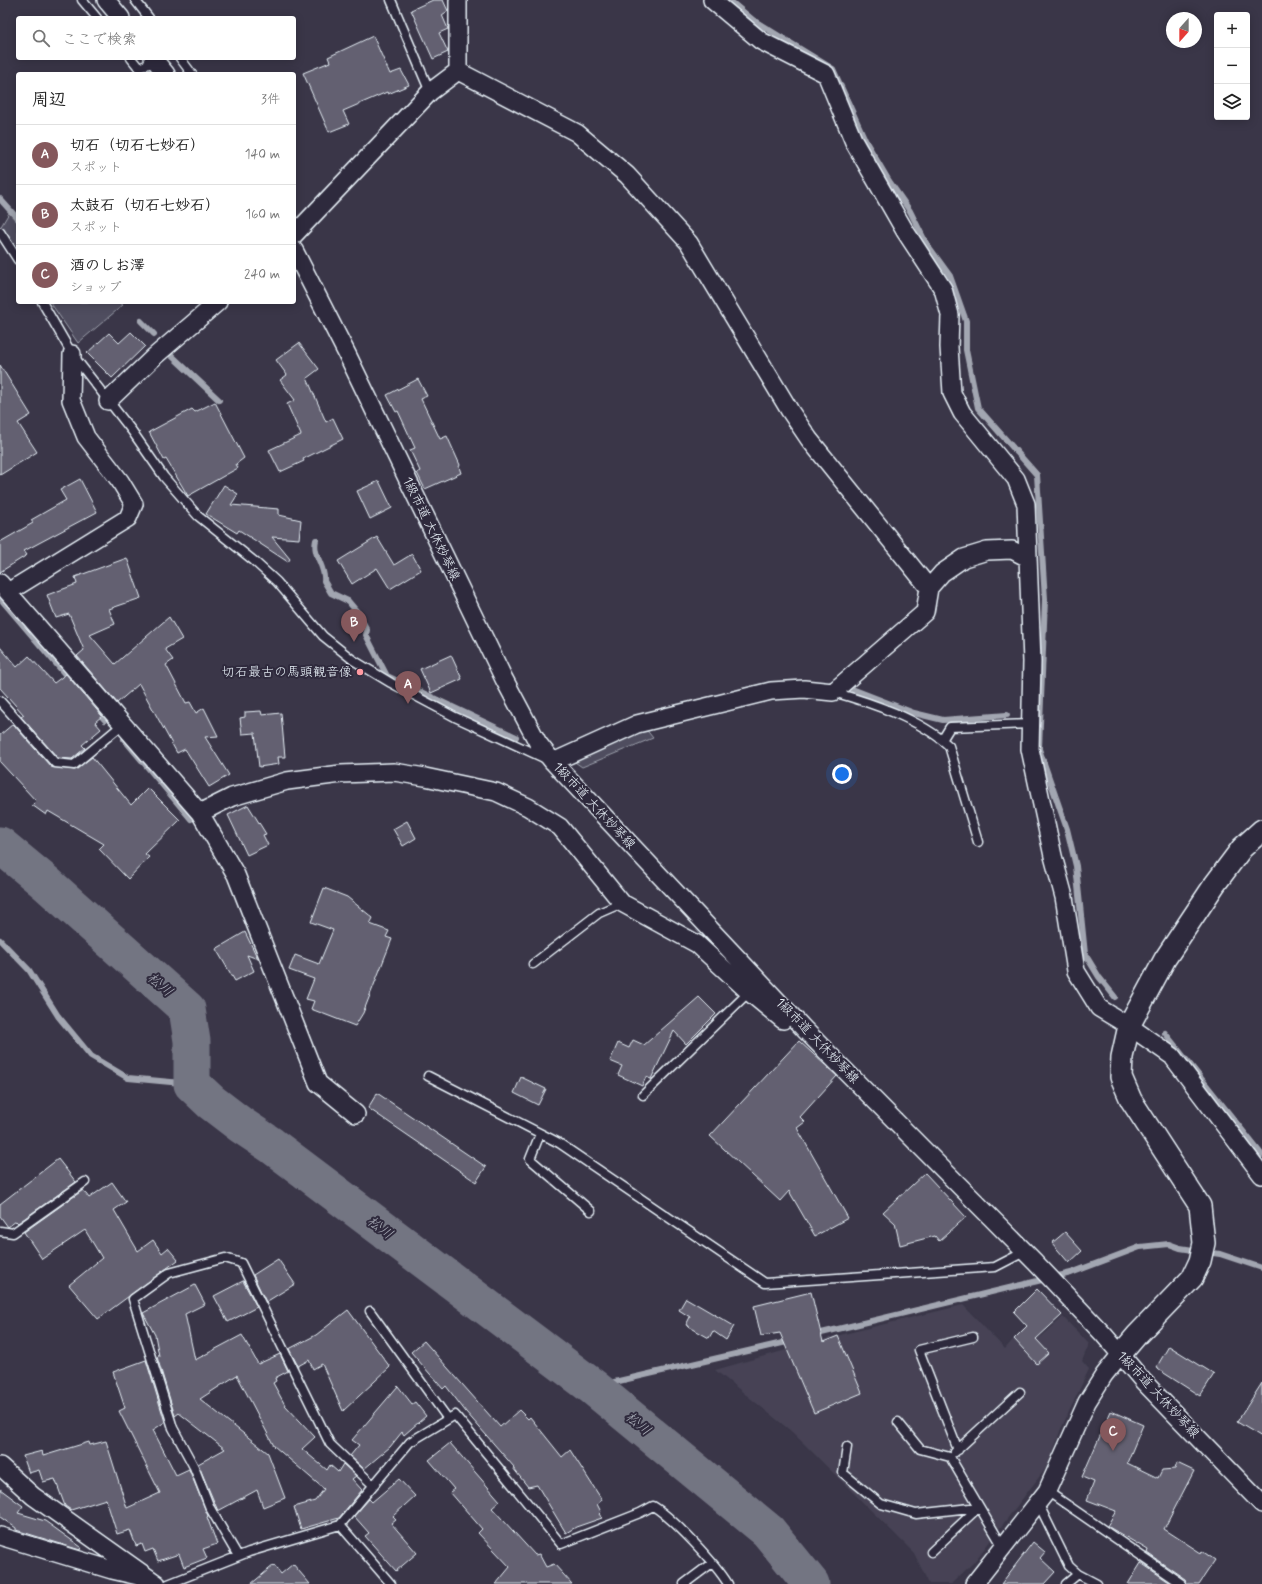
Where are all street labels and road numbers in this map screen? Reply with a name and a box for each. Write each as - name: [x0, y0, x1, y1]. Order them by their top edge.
- street label: 1級市道 大休妙琴線: [399, 474, 464, 585]
- street label: 1級市道 大休妙琴線: [549, 759, 640, 854]
- street label: 1級市道 大休妙琴線: [772, 994, 863, 1088]
- street label: 1級市道 大休妙琴線: [1113, 1348, 1204, 1443]

